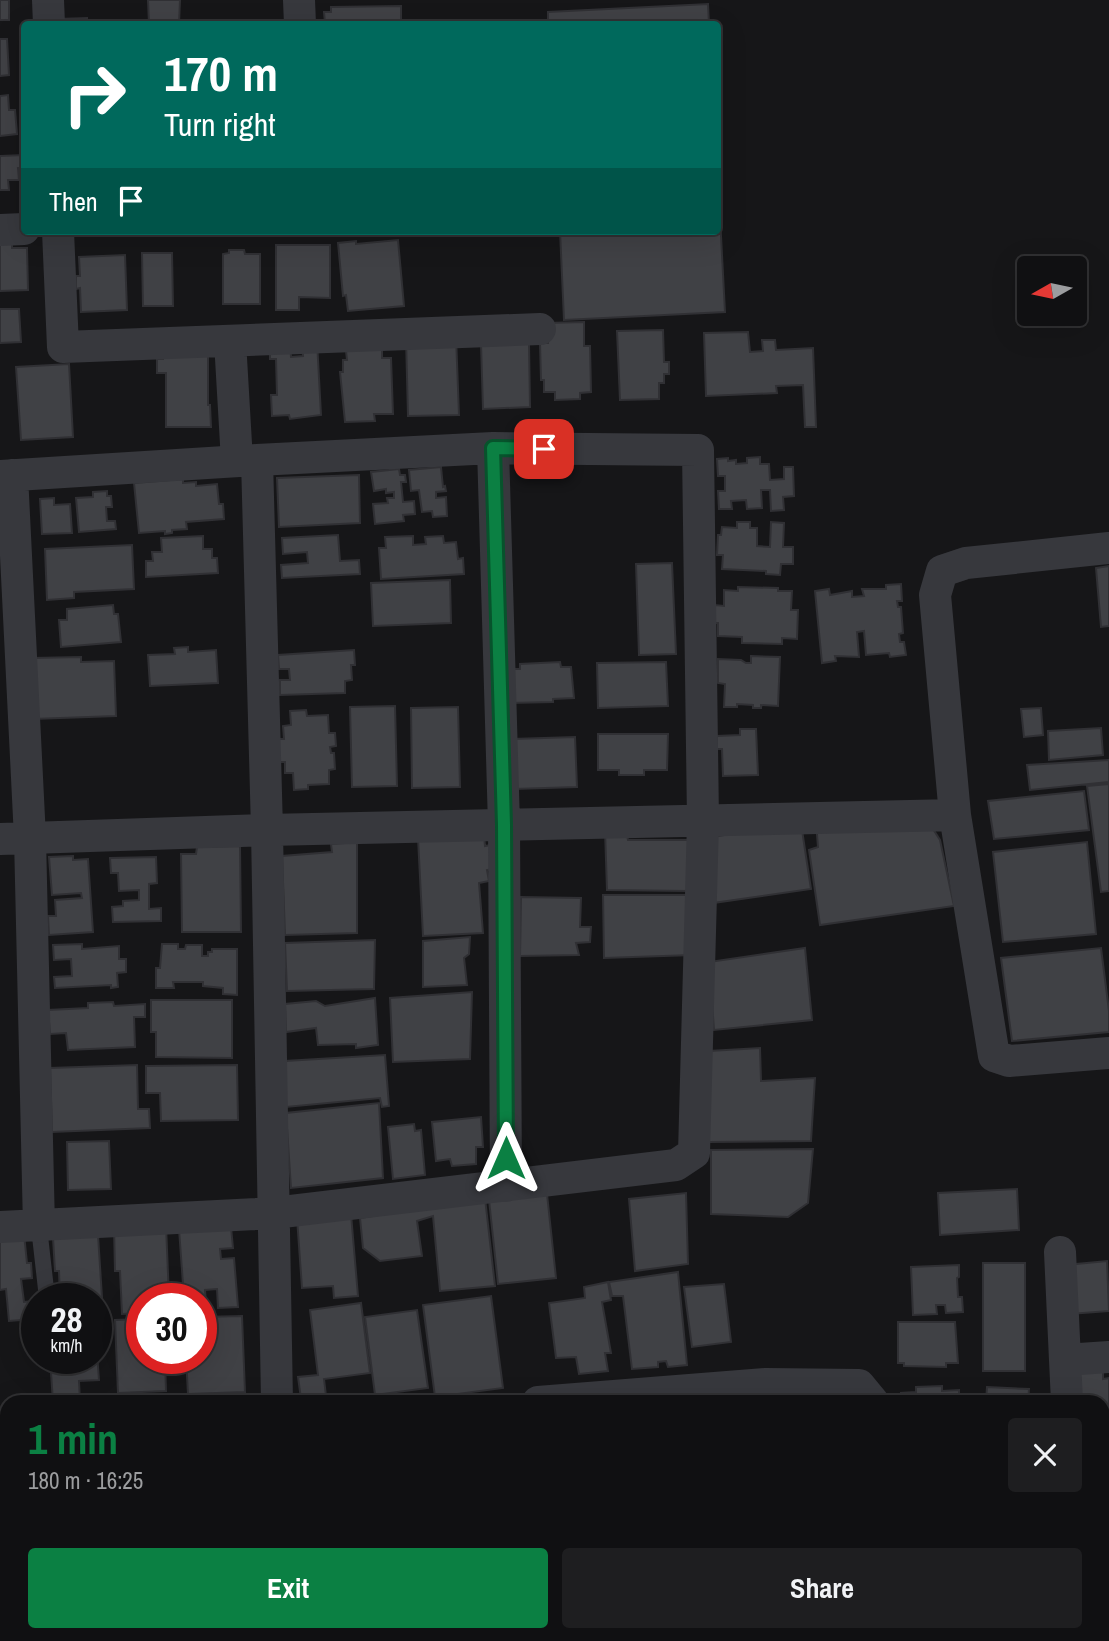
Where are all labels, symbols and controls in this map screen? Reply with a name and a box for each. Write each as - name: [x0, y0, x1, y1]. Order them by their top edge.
- text: 170 m: [164, 40, 278, 106]
- icon: right: [49, 49, 140, 140]
- text: Turn right: [164, 103, 276, 146]
- icon: arrive: [112, 182, 150, 220]
- text: Then: [49, 184, 98, 219]
- north arrow: [1017, 256, 1087, 326]
- map controls: [1017, 256, 1087, 326]
- pin: [514, 419, 574, 479]
- icon: arrive: [525, 430, 563, 468]
- position arrow: [469, 1121, 543, 1195]
- speed limit sign: 30: [126, 1283, 217, 1374]
- text: 28: [51, 1296, 82, 1343]
- text: km/h: [51, 1333, 83, 1358]
- text: 1 min: [28, 1411, 118, 1467]
- button: close: [1008, 1418, 1082, 1492]
- text: 180 m · 16:25: [28, 1465, 143, 1496]
- button: Exit: [28, 1548, 548, 1628]
- button: Share: [562, 1548, 1082, 1628]

